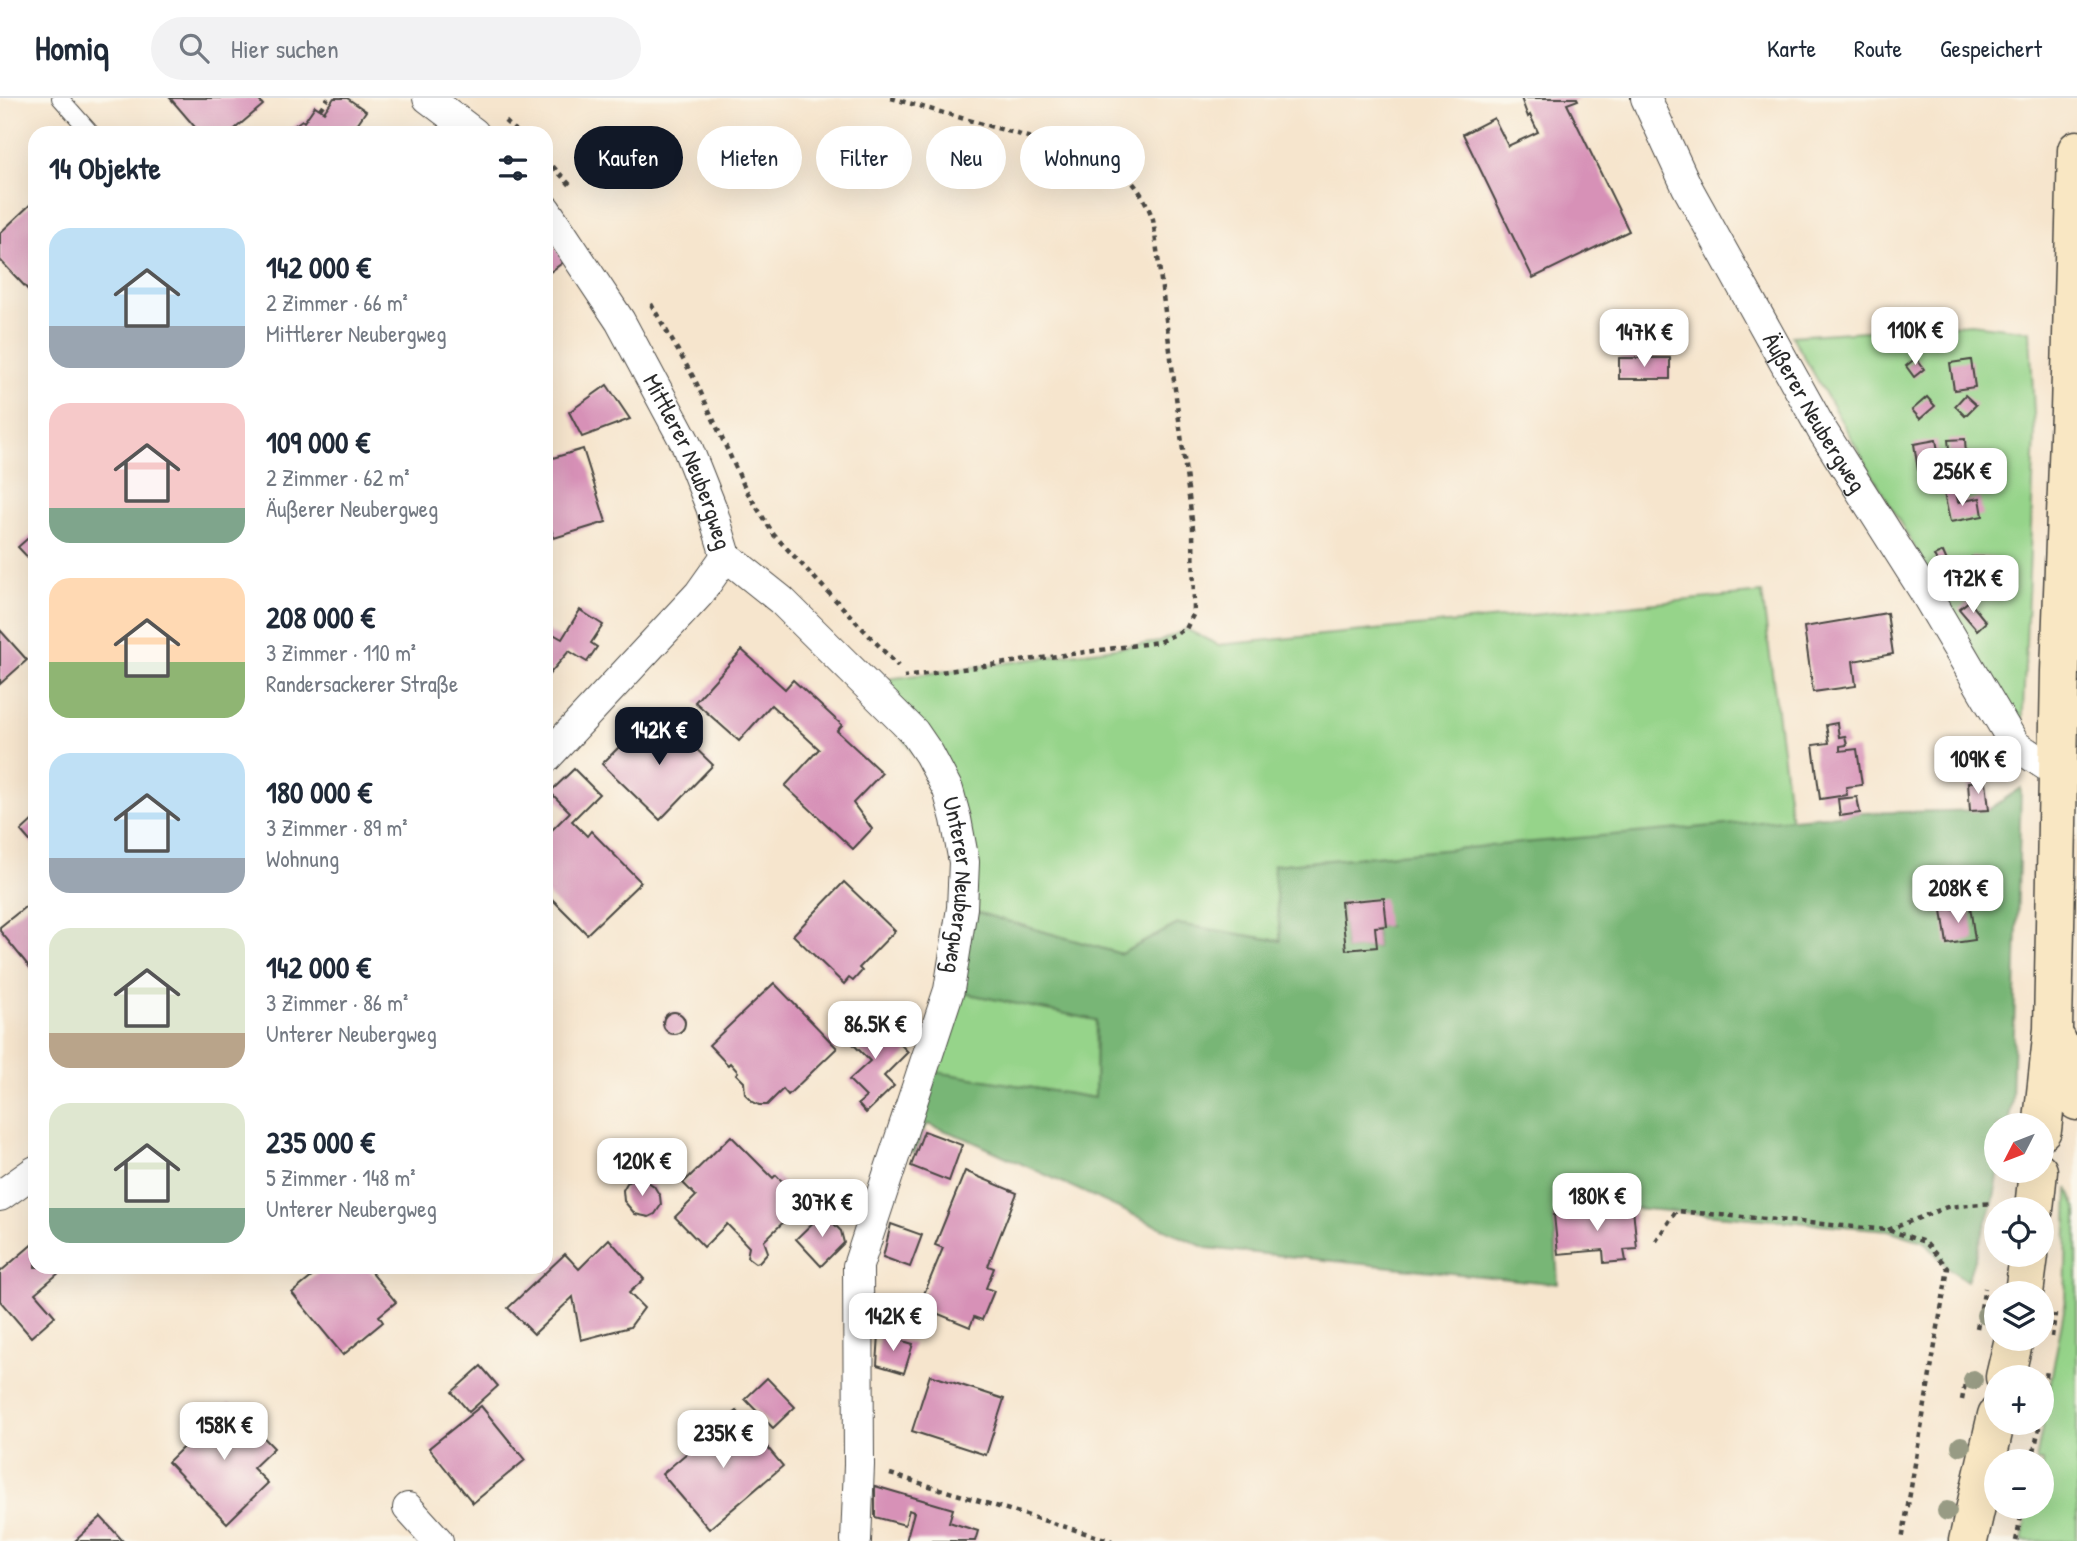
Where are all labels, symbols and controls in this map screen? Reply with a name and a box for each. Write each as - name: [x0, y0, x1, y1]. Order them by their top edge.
- search box: [151, 17, 641, 80]
- text: Homiq: [35, 26, 109, 70]
- icon: search: [175, 29, 213, 67]
- text: Hier suchen: [231, 31, 339, 66]
- text: Karte: [1767, 32, 1816, 64]
- text: Route: [1854, 32, 1902, 64]
- text: Gespeichert: [1940, 32, 2042, 64]
- chip: Kaufen: [574, 126, 683, 189]
- chip: Mieten: [697, 126, 802, 189]
- chip: Filter: [816, 126, 912, 189]
- chip: Neu: [926, 126, 1006, 189]
- chip: Wohnung: [1020, 126, 1145, 189]
- text: 14 Objekte: [49, 148, 161, 188]
- icon: filters: [494, 149, 532, 187]
- text: 142 000 €: [266, 247, 371, 287]
- icon: home: [105, 256, 189, 340]
- text: 2 Zimmer · 66 m²: [266, 287, 408, 318]
- pin: 110K €: [1858, 308, 1972, 367]
- pin: 147K €: [1587, 310, 1701, 369]
- text: 110K €: [1887, 314, 1943, 345]
- text: 147K €: [1616, 316, 1672, 347]
- text: Mittlerer Neubergweg: [266, 318, 446, 349]
- street label: Äußerer Neubergweg: [1756, 327, 1874, 498]
- street label: Mittlerer Neubergweg: [636, 368, 740, 553]
- text: 109 000 €: [266, 422, 370, 462]
- icon: home: [105, 431, 189, 515]
- pin: 256K €: [1905, 448, 2019, 508]
- text: 256K €: [1933, 455, 1991, 486]
- text: 2 Zimmer · 62 m²: [266, 462, 410, 493]
- text: Äußerer Neubergweg: [266, 493, 438, 524]
- pin: 172K €: [1916, 556, 2030, 615]
- text: 172K €: [1944, 562, 2002, 593]
- text: 208 000 €: [266, 597, 375, 637]
- icon: home: [105, 606, 189, 690]
- text: 3 Zimmer · 110 m²: [266, 637, 416, 668]
- text: Randersackerer Straße: [266, 668, 458, 699]
- pin: 142K €: [602, 708, 716, 767]
- text: 142K €: [631, 714, 687, 745]
- pin: 109K €: [1921, 736, 2035, 796]
- text: 109K €: [1950, 743, 2006, 774]
- text: 180 000 €: [266, 772, 372, 812]
- icon: home: [105, 781, 189, 865]
- street label: Unterer Neubergweg: [936, 793, 981, 976]
- text: 3 Zimmer · 89 m²: [266, 812, 408, 843]
- text: Wohnung: [266, 843, 339, 874]
- pin: 208K €: [1901, 866, 2015, 925]
- text: 208K €: [1928, 872, 1988, 903]
- text: 142 000 €: [266, 947, 371, 987]
- icon: home: [105, 956, 189, 1040]
- text: 3 Zimmer · 86 m²: [266, 987, 408, 1018]
- pin: 86.5K €: [810, 1002, 940, 1061]
- text: 86.5K €: [844, 1008, 906, 1039]
- text: Unterer Neubergweg: [266, 1018, 437, 1049]
- north arrow: [1984, 1113, 2054, 1183]
- map controls: [1984, 1113, 2054, 1519]
- text: 235 000 €: [266, 1122, 375, 1162]
- icon: home: [105, 1131, 189, 1215]
- pin: 120K €: [585, 1138, 699, 1198]
- text: 120K €: [613, 1145, 671, 1176]
- text: 5 Zimmer · 148 m²: [266, 1162, 415, 1193]
- pin: 180K €: [1540, 1174, 1654, 1233]
- pin: 307K €: [765, 1180, 879, 1239]
- text: 180K €: [1569, 1180, 1626, 1211]
- text: 307K €: [792, 1186, 852, 1217]
- text: Unterer Neubergweg: [266, 1193, 437, 1224]
- button: locate: [1984, 1197, 2054, 1267]
- button: layers: [1984, 1281, 2054, 1351]
- pin: 142K €: [836, 1294, 950, 1353]
- text: 142K €: [865, 1300, 921, 1331]
- button: +: [1984, 1365, 2054, 1435]
- pin: 158K €: [167, 1402, 281, 1462]
- text: 158K €: [196, 1409, 252, 1440]
- pin: 235K €: [666, 1410, 780, 1470]
- text: 235K €: [693, 1417, 753, 1448]
- button: −: [1984, 1449, 2054, 1519]

